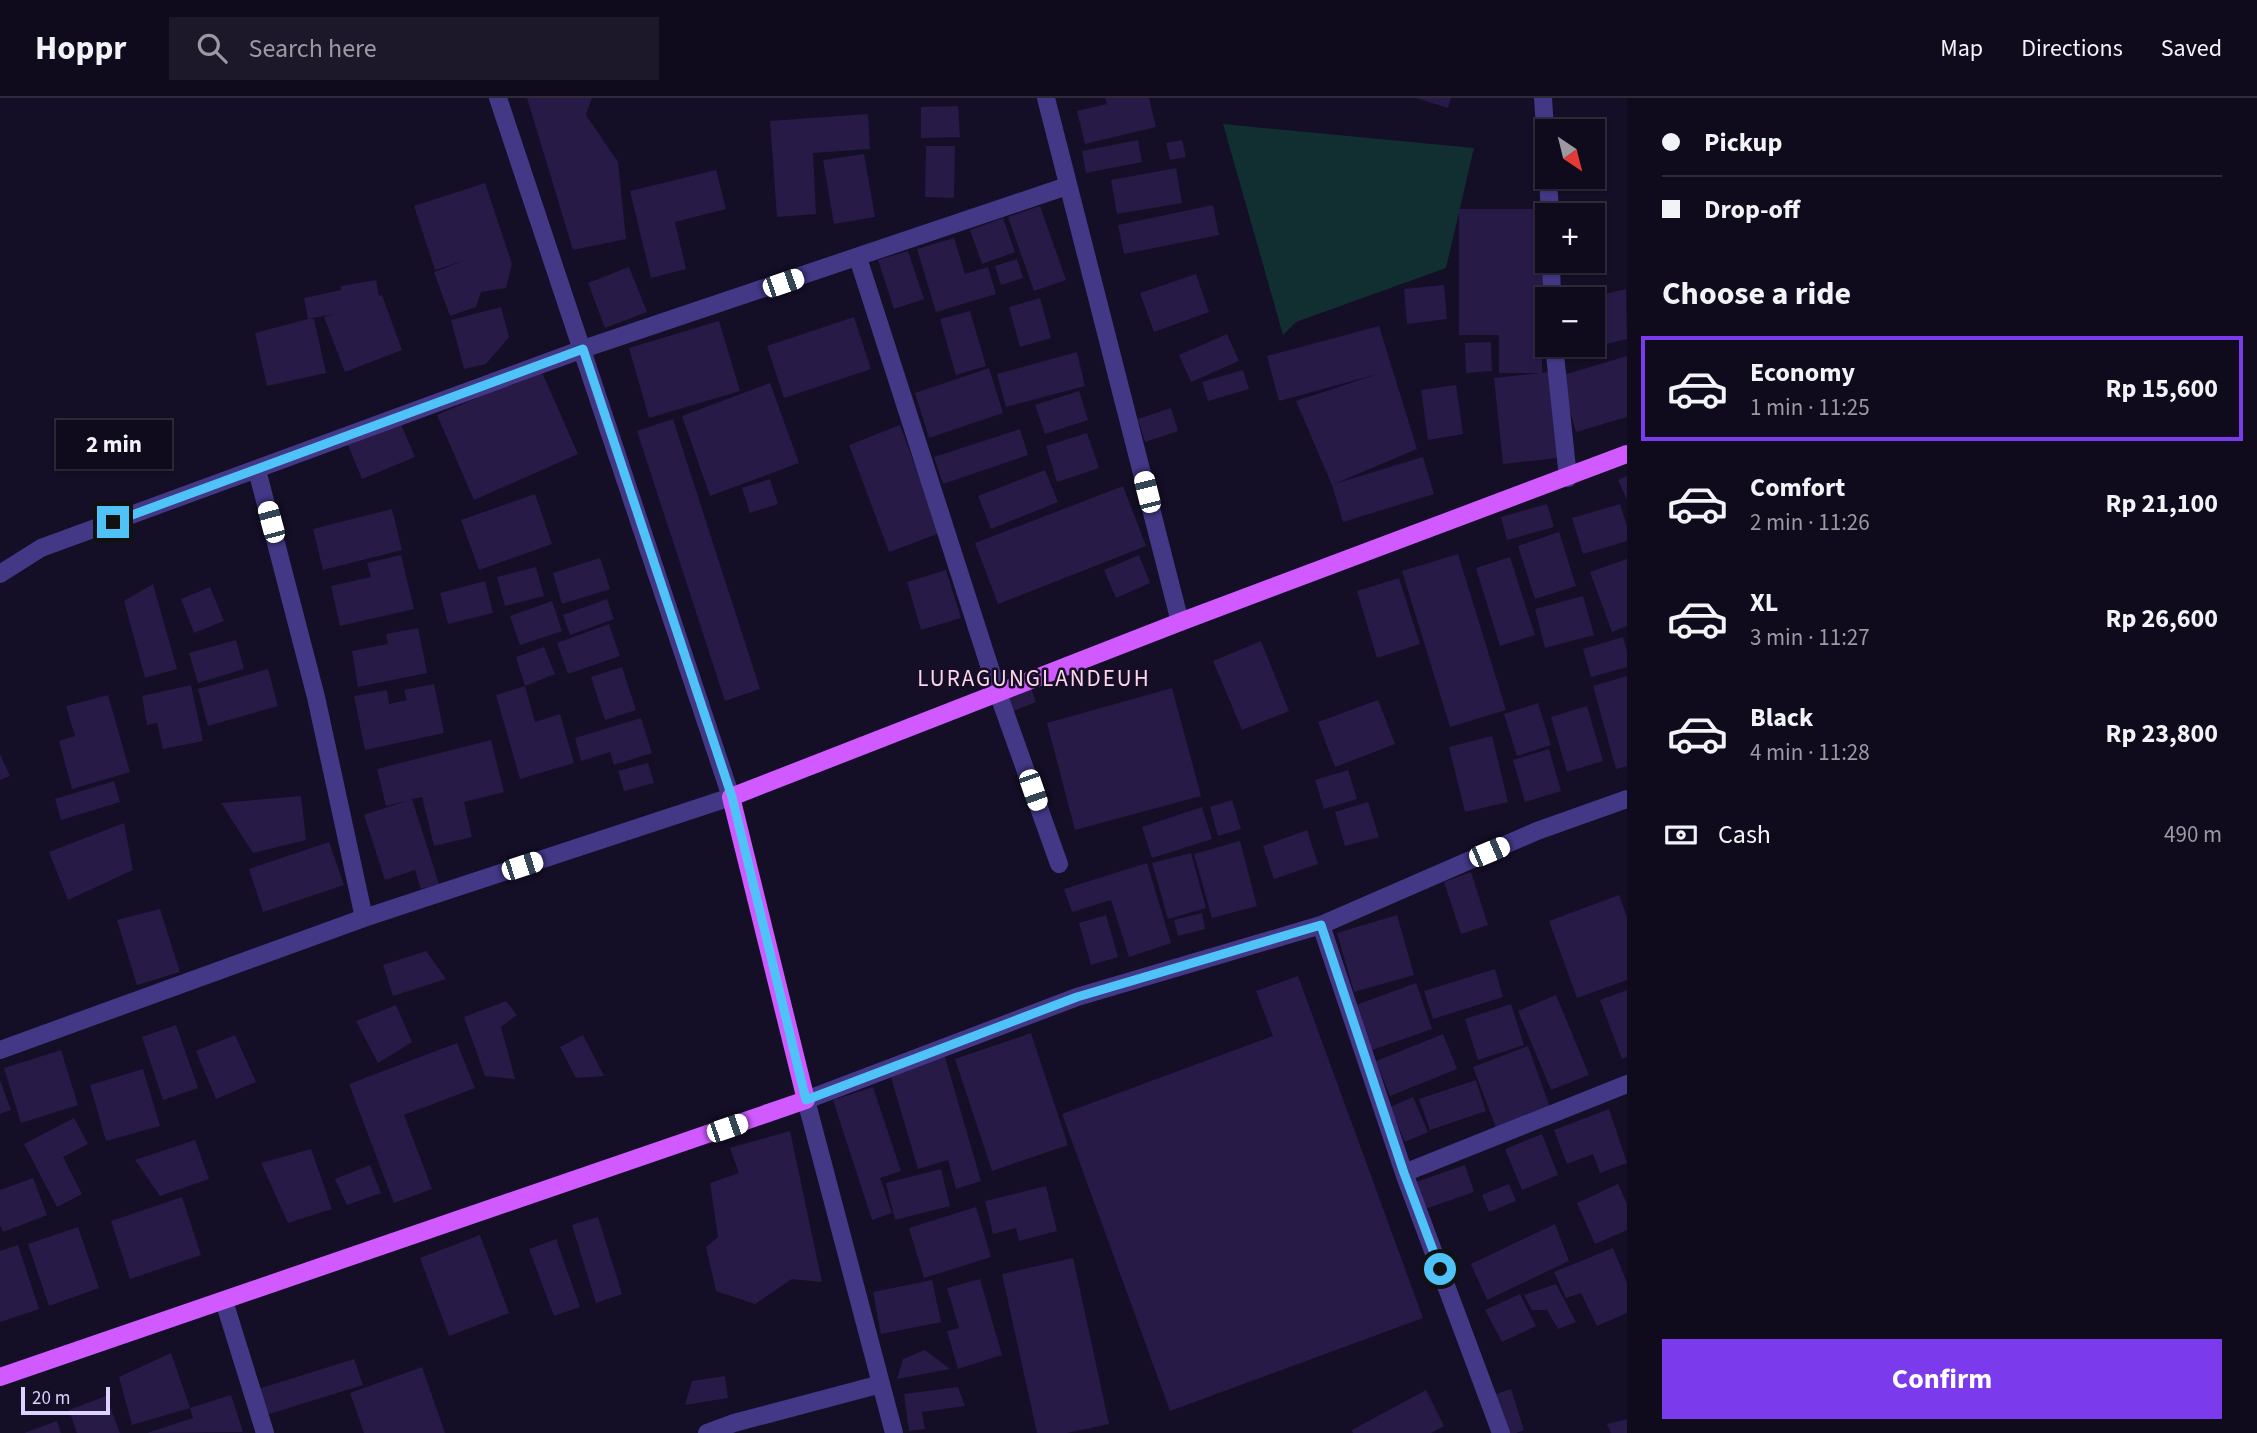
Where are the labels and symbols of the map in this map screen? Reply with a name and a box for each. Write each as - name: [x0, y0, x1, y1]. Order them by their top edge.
- north arrow: [1535, 119, 1605, 189]
- car: [760, 266, 807, 300]
- callout: 2 min: [55, 420, 171, 470]
- car: [1132, 469, 1163, 515]
- car: [256, 499, 287, 545]
- route end: [97, 506, 129, 538]
- district label: LURAGUNGLANDEUH: [917, 662, 1151, 695]
- car: [1017, 767, 1050, 813]
- car: [1466, 834, 1513, 870]
- car: [499, 850, 546, 882]
- car: [704, 1111, 751, 1145]
- route start: [1424, 1253, 1456, 1285]
- scale bar: [21, 1384, 110, 1416]

